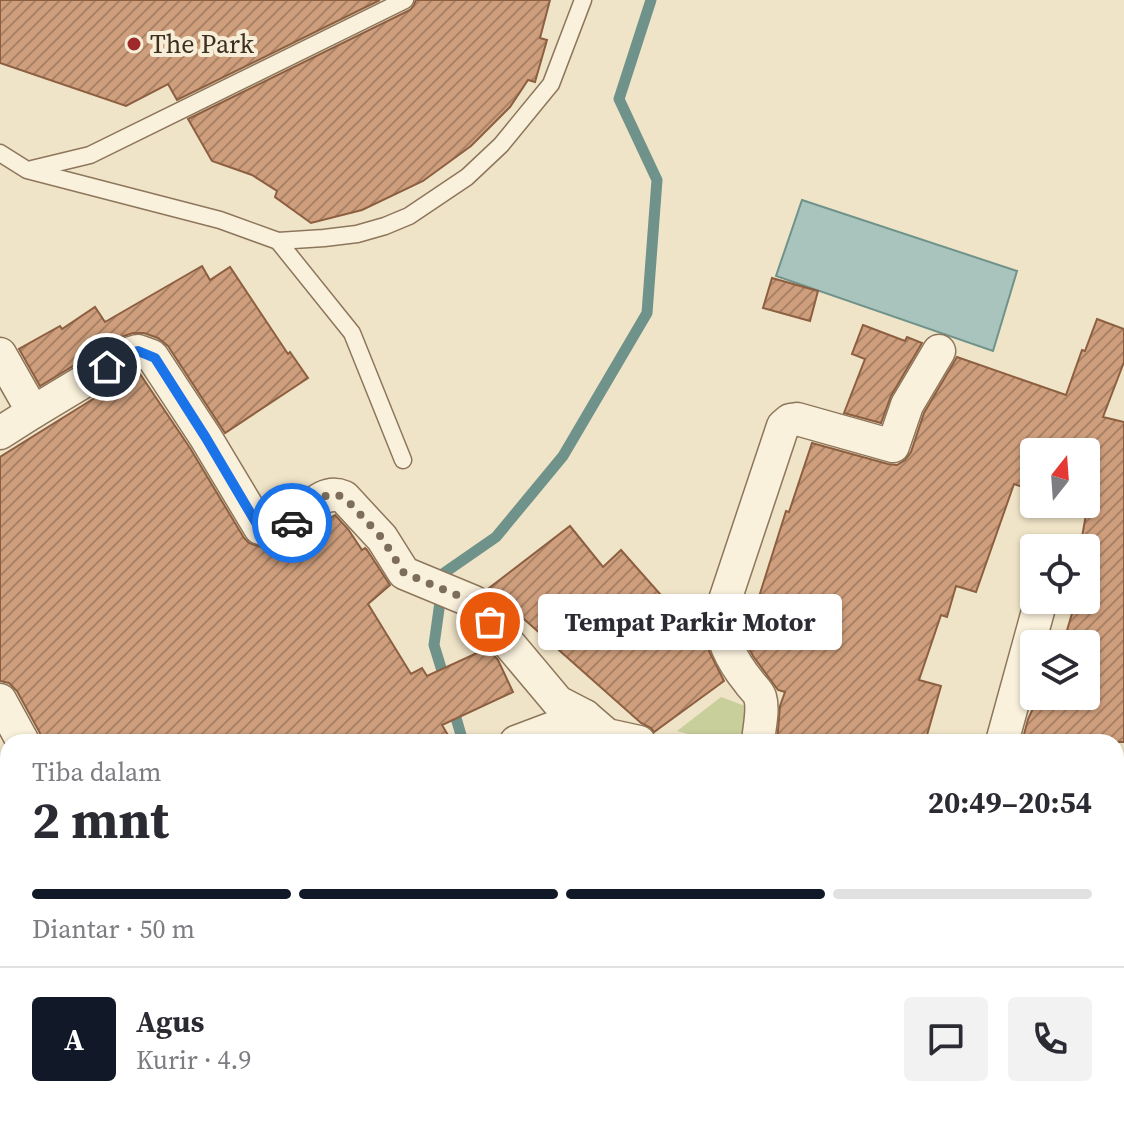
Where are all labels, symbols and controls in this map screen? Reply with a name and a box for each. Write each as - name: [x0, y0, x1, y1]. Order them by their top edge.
- place label: The Park: [150, 26, 255, 62]
- marker: The Park: [125, 35, 143, 53]
- pin: [73, 333, 141, 401]
- icon: home: [85, 345, 129, 389]
- north arrow: [1020, 438, 1100, 518]
- map controls: [1020, 438, 1100, 710]
- courier: [252, 483, 332, 563]
- icon: car: [270, 501, 314, 545]
- button: locate: [1020, 534, 1100, 614]
- pin: [456, 588, 524, 656]
- callout: Tempat Parkir Motor: [538, 594, 842, 650]
- icon: bag: [468, 600, 512, 644]
- text: Tempat Parkir Motor: [565, 604, 815, 640]
- button: layers: [1020, 630, 1100, 710]
- text: Tiba dalam: [32, 754, 161, 790]
- text: 20:49–20:54: [928, 782, 1092, 823]
- text: 2 mnt: [32, 784, 169, 855]
- text: Diantar · 50 m: [32, 911, 195, 947]
- button: chat: [904, 997, 988, 1081]
- button: phone: [1008, 997, 1092, 1081]
- text: Agus: [136, 1001, 204, 1042]
- text: A: [64, 1019, 84, 1060]
- text: Kurir · 4.9: [136, 1042, 251, 1078]

